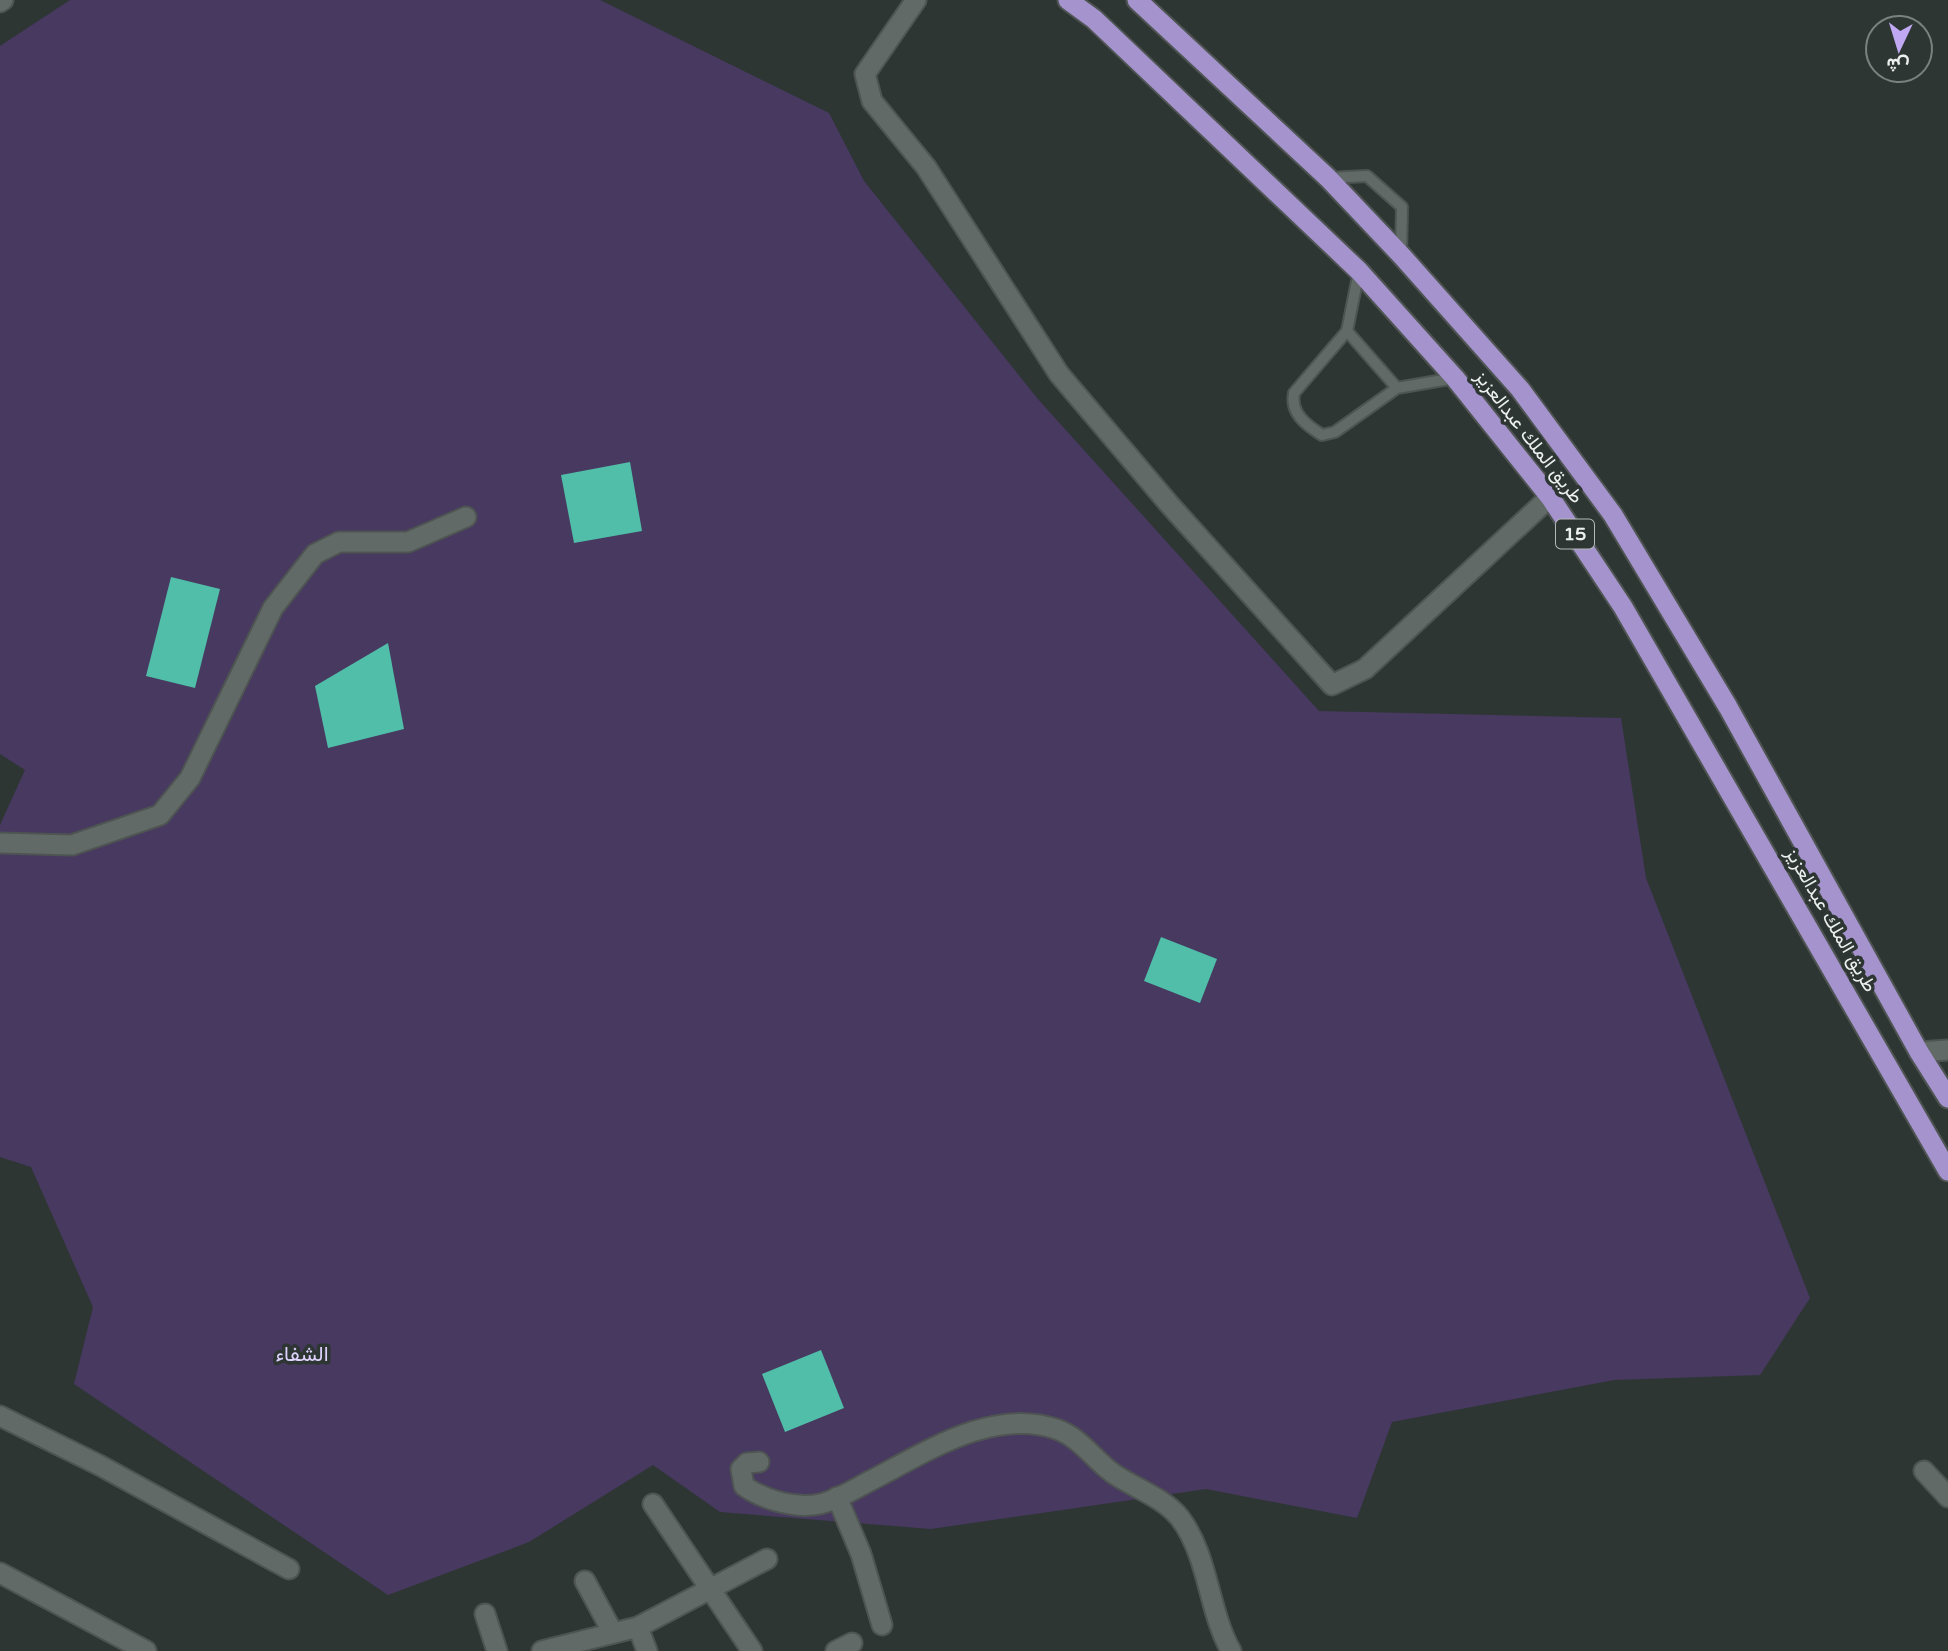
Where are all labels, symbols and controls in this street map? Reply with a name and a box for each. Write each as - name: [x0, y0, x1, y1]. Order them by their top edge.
- north arrow: [1864, 14, 1934, 84]
- text: ش: [1886, 53, 1910, 77]
- street label: طريق الملك عبدالعزيز: [1470, 365, 1588, 508]
- road number: 15: [1556, 520, 1594, 548]
- street label: طريق الملك عبدالعزيز: [1780, 843, 1881, 996]
- district label: الشفاء: [275, 1342, 329, 1367]

